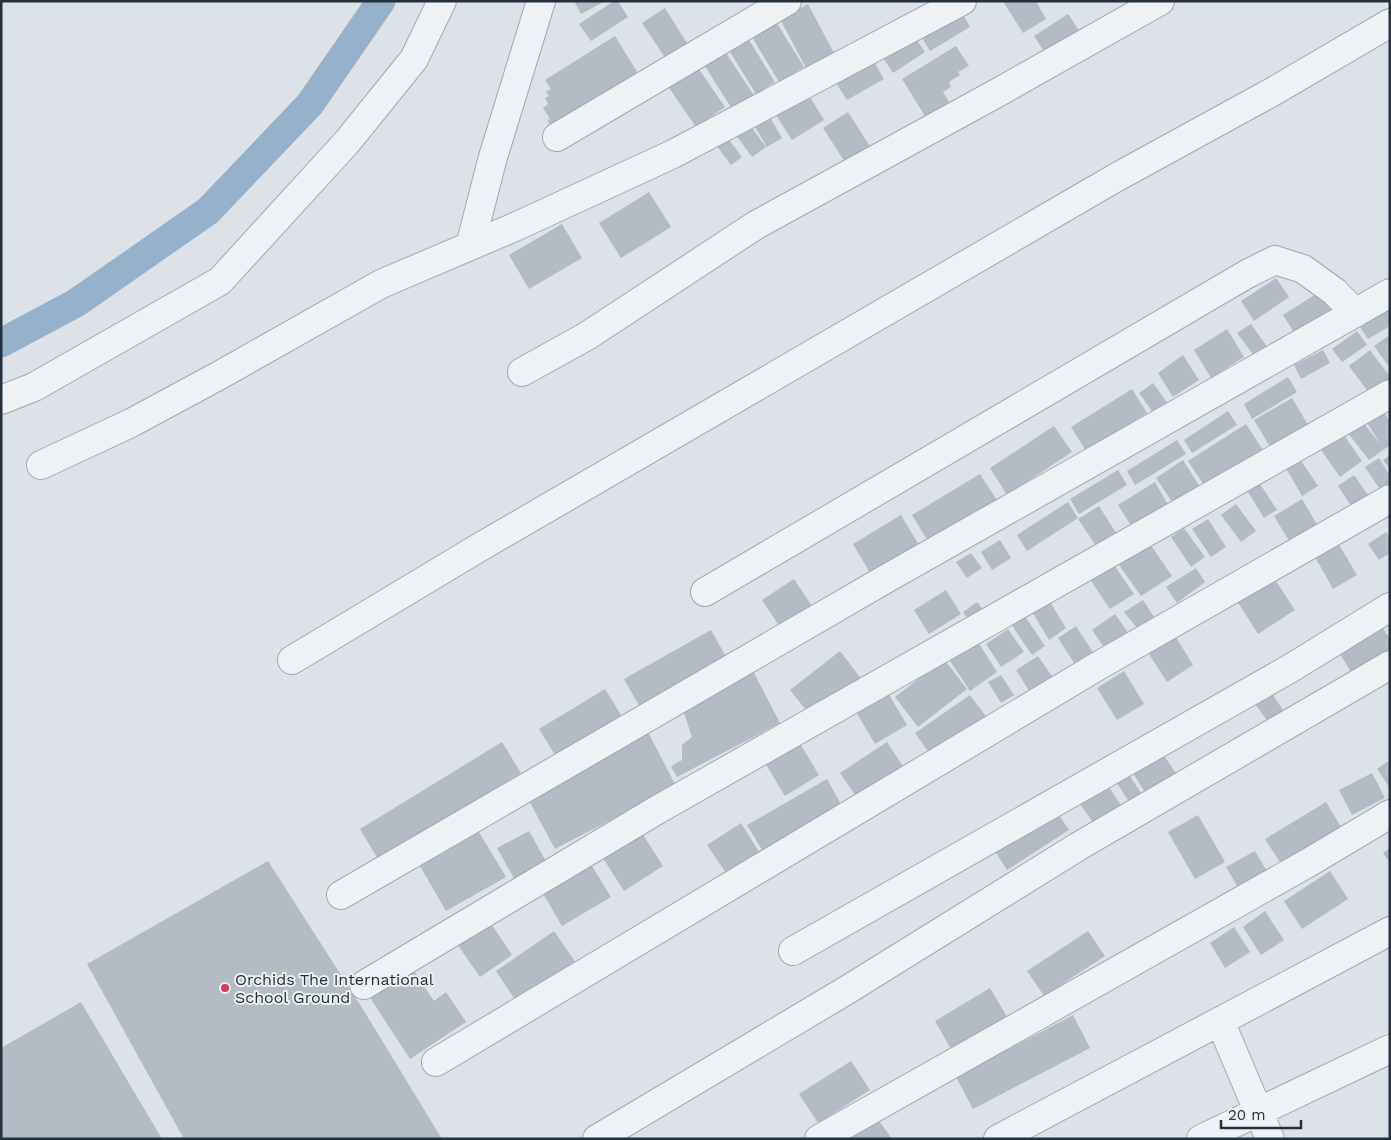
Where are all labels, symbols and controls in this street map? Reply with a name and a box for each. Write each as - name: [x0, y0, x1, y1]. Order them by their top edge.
- place label: Orchids The International School Ground: [235, 970, 434, 1007]
- marker: Orchids The International School Ground: [219, 982, 231, 994]
- scale bar: [1221, 1098, 1301, 1130]
- text: 20 m: [1228, 1106, 1266, 1124]

